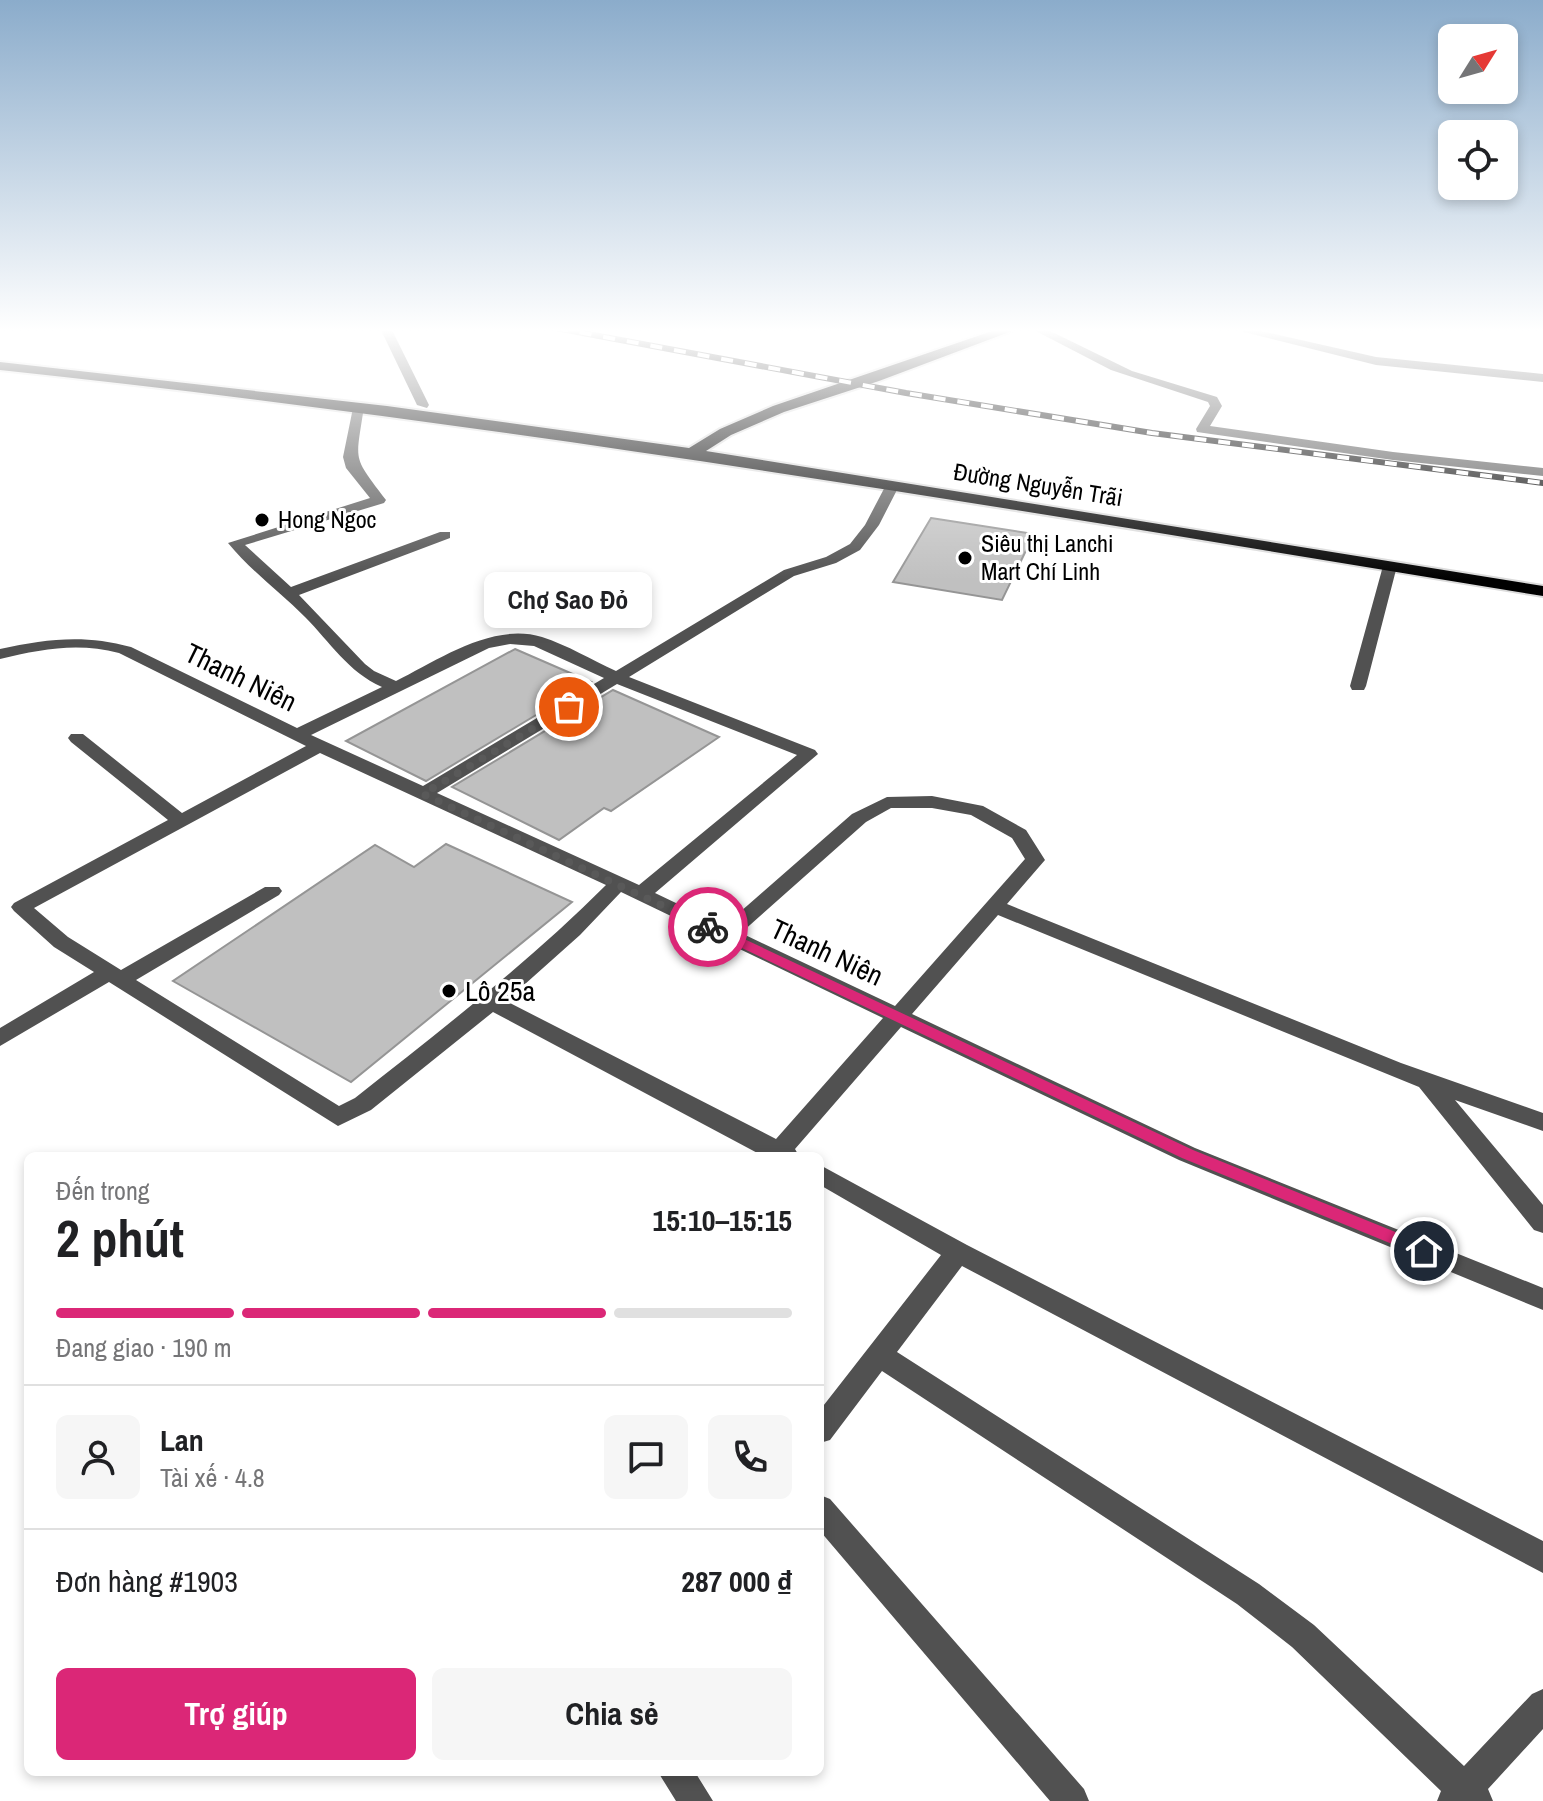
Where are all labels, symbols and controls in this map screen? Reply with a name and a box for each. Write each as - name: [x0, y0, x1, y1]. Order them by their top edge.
- north arrow: [1438, 24, 1518, 104]
- map controls: [1438, 24, 1518, 200]
- button: locate: [1438, 120, 1518, 200]
- street label: Đường Nguyễn Trãi: [951, 455, 1125, 513]
- place label: Hong Ngoc: [278, 503, 377, 535]
- marker: Hong Ngoc: [253, 511, 271, 529]
- place label: Siêu thị Lanchi Mart Chí Linh: [981, 527, 1113, 587]
- marker: Siêu thị Lanchi Mart Chí Linh: [956, 549, 974, 567]
- callout: Chợ Sao Đỏ: [485, 571, 653, 627]
- text: Chợ Sao Đỏ: [508, 582, 628, 617]
- street label: Thanh Niên: [179, 634, 303, 720]
- pin: [535, 673, 603, 741]
- icon: bag: [547, 685, 591, 729]
- courier: [668, 887, 748, 967]
- icon: bike: [686, 905, 730, 949]
- street label: Thanh Niên: [765, 909, 889, 995]
- place label: Lô 25a: [465, 972, 535, 1010]
- marker: Lô 25a: [440, 982, 458, 1000]
- text: Đến trong: [56, 1173, 150, 1208]
- text: 15:10–15:15: [653, 1200, 792, 1240]
- text: 2 phút: [56, 1203, 184, 1273]
- pin: [1390, 1217, 1458, 1285]
- icon: home: [1402, 1229, 1446, 1273]
- text: Đang giao · 190 m: [56, 1330, 231, 1365]
- button: person: [56, 1415, 140, 1499]
- button: chat: [604, 1415, 688, 1499]
- button: phone: [708, 1415, 792, 1499]
- text: Lan: [160, 1420, 204, 1460]
- text: Tài xế · 4.8: [160, 1460, 265, 1495]
- text: Đơn hàng #1903: [56, 1561, 238, 1601]
- text: 287 000 ₫: [681, 1561, 792, 1601]
- button: Trợ giúp: [56, 1668, 416, 1760]
- button: Chia sẻ: [432, 1668, 792, 1760]

